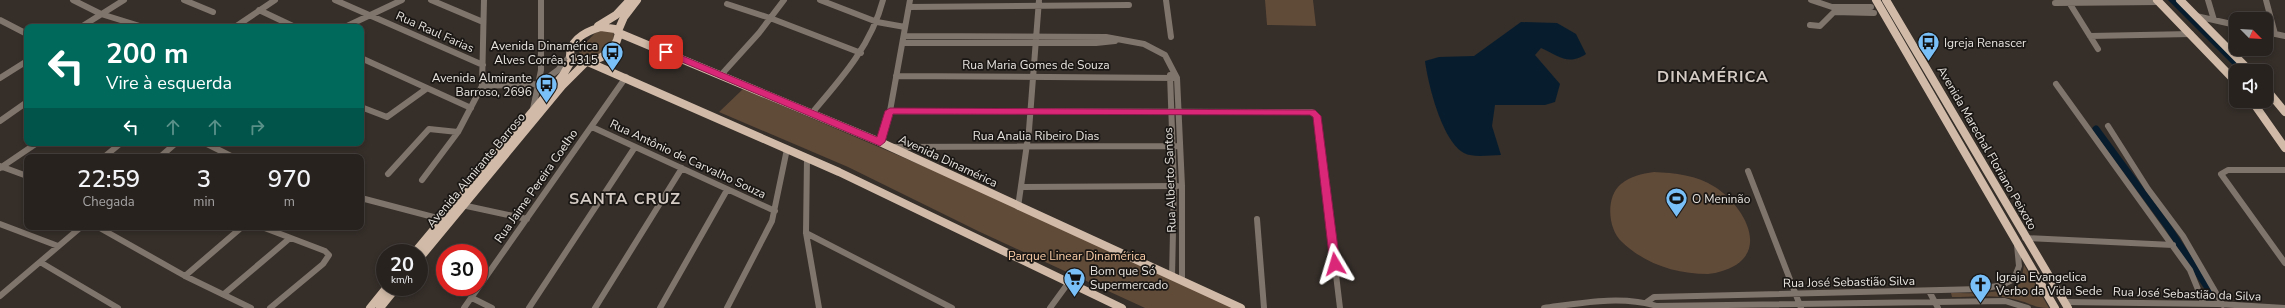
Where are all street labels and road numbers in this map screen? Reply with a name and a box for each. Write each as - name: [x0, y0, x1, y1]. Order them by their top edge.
- street label: Rua Raul Farias: [393, 8, 477, 56]
- street label: Rua Maria Gomes de Souza: [962, 57, 1110, 73]
- street label: Avenida Marechal Floriano Peixoto: [1933, 63, 2041, 233]
- street label: Avenida Almirante Barroso: [423, 109, 529, 231]
- street label: Rua Antônio de Carvalho Souza: [607, 116, 769, 202]
- street label: Rua Jaime Pereira Coelho: [491, 126, 582, 246]
- street label: Rua Alberto Santos: [1160, 127, 1180, 233]
- street label: Rua Analia Ribeiro Dias: [973, 128, 1100, 144]
- street label: Avenida Dinamérica: [896, 131, 1000, 191]
- street label: Rua José Sebastião Silva: [1783, 273, 1915, 291]
- street label: Rua José Sebastião da Silva: [2113, 283, 2261, 305]

